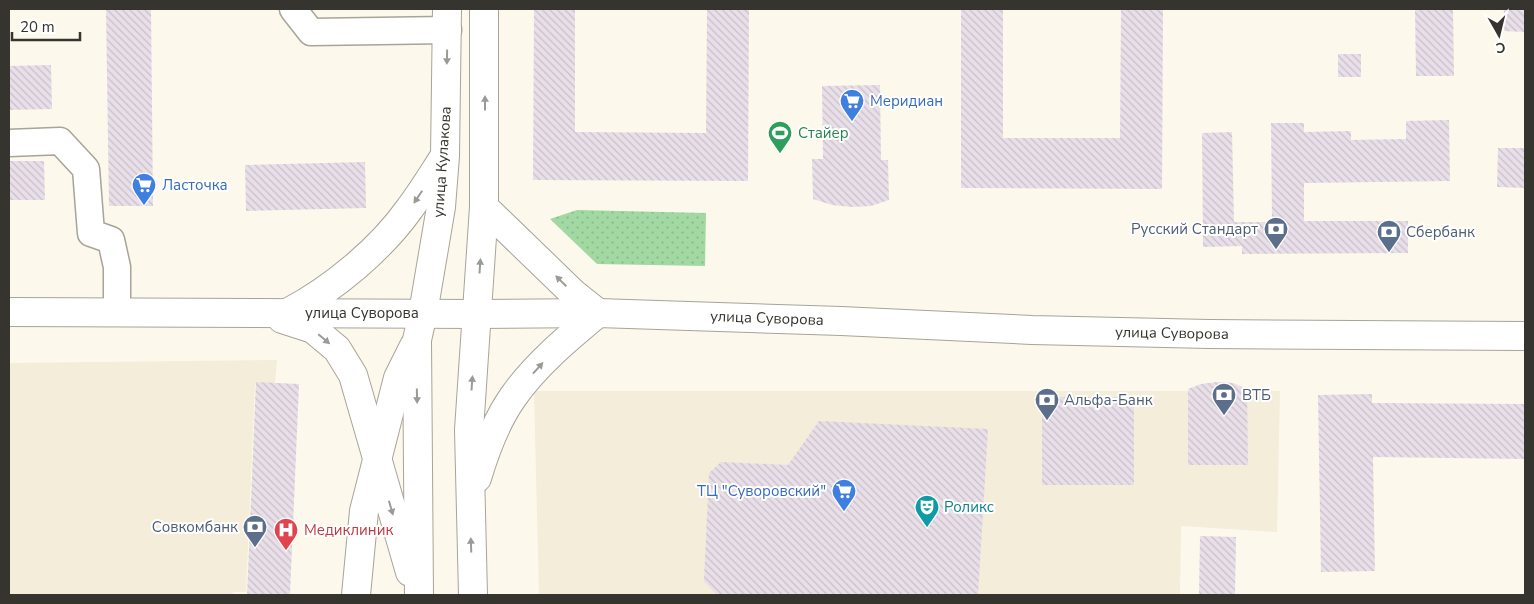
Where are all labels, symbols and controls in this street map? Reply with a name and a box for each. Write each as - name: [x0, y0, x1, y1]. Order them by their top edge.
- scale bar: [12, 10, 80, 42]
- north arrow: [1474, 10, 1524, 60]
- text: 20 m: [20, 17, 55, 37]
- text: С: [1494, 37, 1507, 58]
- one-way arrow: [443, 50, 451, 66]
- supermarket icon: Меридиан: [839, 88, 865, 122]
- place label: Меридиан: [870, 91, 943, 111]
- one-way arrow: [481, 95, 489, 111]
- street label: улица Кулакова: [428, 106, 456, 218]
- sports icon: Стайер: [767, 120, 793, 154]
- place label: Стайер: [798, 123, 849, 143]
- supermarket icon: Ласточка: [131, 172, 157, 206]
- place label: Ласточка: [162, 175, 228, 195]
- one-way arrow: [413, 190, 423, 203]
- bank icon: Русский Стандарт: [1263, 216, 1289, 250]
- place label: Русский Стандарт: [1131, 219, 1258, 239]
- bank icon: Сбербанк: [1376, 219, 1402, 253]
- place label: Сбербанк: [1406, 222, 1475, 242]
- one-way arrow: [477, 257, 485, 273]
- one-way arrow: [555, 275, 567, 287]
- street label: улица Суворова: [305, 303, 419, 323]
- street label: улица Суворова: [710, 306, 824, 330]
- street label: улица Суворова: [1115, 322, 1229, 344]
- one-way arrow: [318, 333, 331, 344]
- one-way arrow: [532, 363, 544, 375]
- one-way arrow: [468, 375, 476, 391]
- bank icon: ВТБ: [1211, 382, 1237, 416]
- place label: ВТБ: [1242, 385, 1271, 405]
- bank icon: Альфа-Банк: [1034, 387, 1060, 421]
- one-way arrow: [413, 388, 421, 404]
- place label: Альфа-Банк: [1064, 390, 1153, 410]
- supermarket icon: ТЦ "Суворовский": [831, 478, 857, 512]
- place label: ТЦ "Суворовский": [697, 481, 826, 501]
- theatre icon: Роликс: [914, 494, 940, 528]
- place label: Роликс: [944, 497, 994, 517]
- one-way arrow: [388, 501, 396, 516]
- bank icon: Совкомбанк: [242, 514, 268, 548]
- place label: Совкомбанк: [152, 517, 238, 537]
- hospital icon: Медиклиник: [273, 517, 299, 551]
- place label: Медиклиник: [304, 520, 393, 540]
- one-way arrow: [466, 537, 474, 553]

